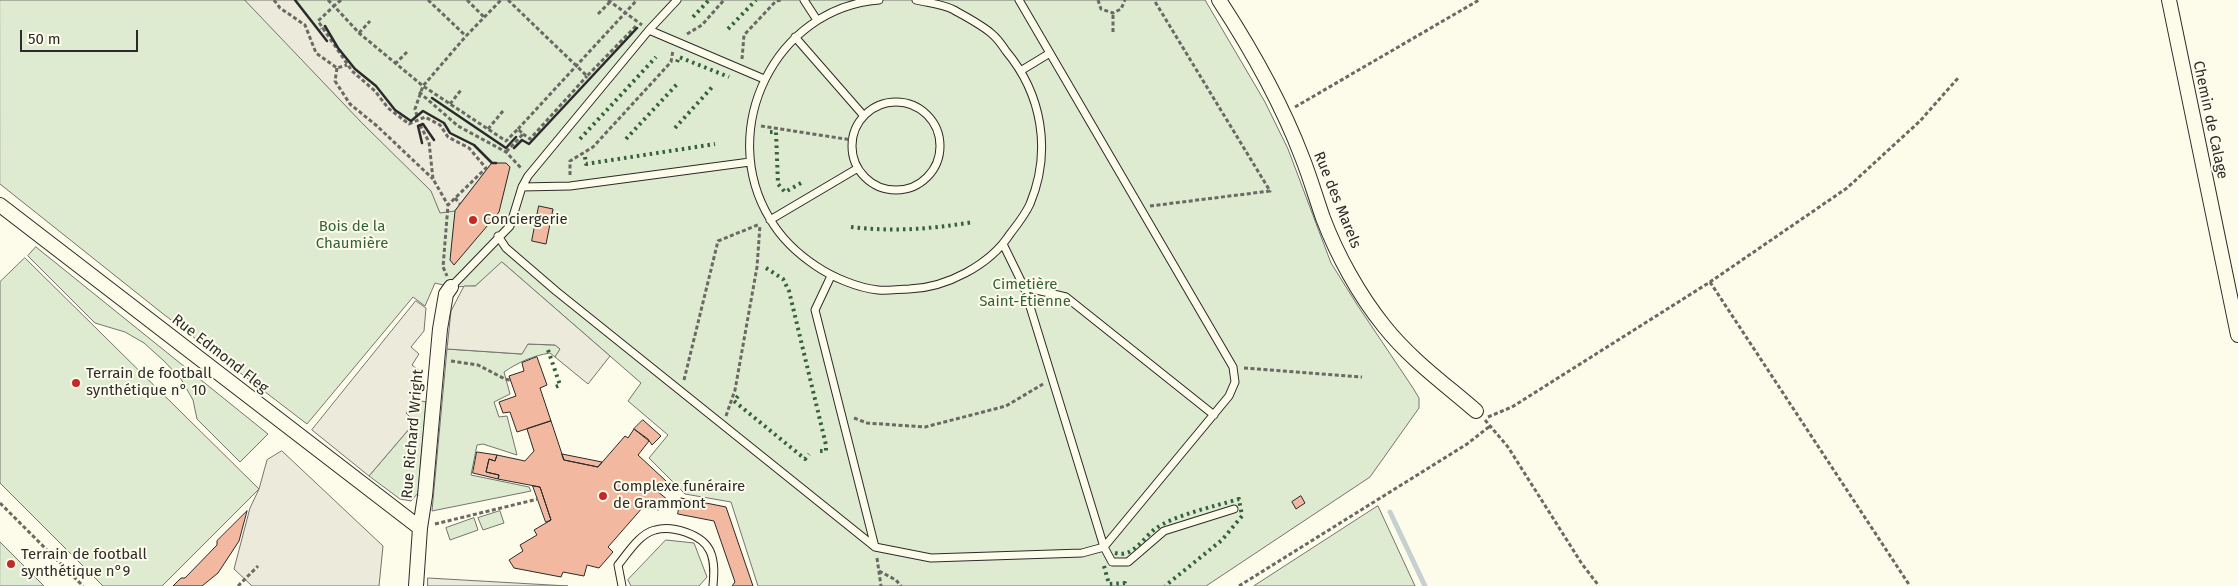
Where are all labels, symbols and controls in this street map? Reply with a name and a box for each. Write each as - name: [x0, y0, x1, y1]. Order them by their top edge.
- scale bar: [22, 20, 140, 52]
- text: 50 m: [28, 30, 61, 48]
- street label: Chemin de Calage: [2189, 59, 2231, 181]
- street label: Rue des Marels: [1309, 149, 1365, 251]
- place label: Conciergerie: [483, 211, 568, 229]
- marker: Conciergerie: [467, 214, 479, 226]
- park label: Bois de la Chaumière: [316, 218, 388, 253]
- park label: Cimetière Saint-Étienne: [979, 276, 1071, 311]
- street label: Rue Edmond Fleg: [168, 311, 272, 397]
- place label: Terrain de football synthétique n° 10: [86, 365, 212, 400]
- street label: Rue Richard Wright: [398, 368, 428, 500]
- marker: Terrain de football synthétique n° 10: [70, 377, 82, 389]
- place label: Complexe funéraire de Grammont: [613, 478, 745, 513]
- marker: Complexe funéraire de Grammont: [597, 490, 609, 502]
- place label: Terrain de football synthétique n°9: [21, 546, 147, 581]
- marker: Terrain de football synthétique n°9: [5, 558, 17, 570]

